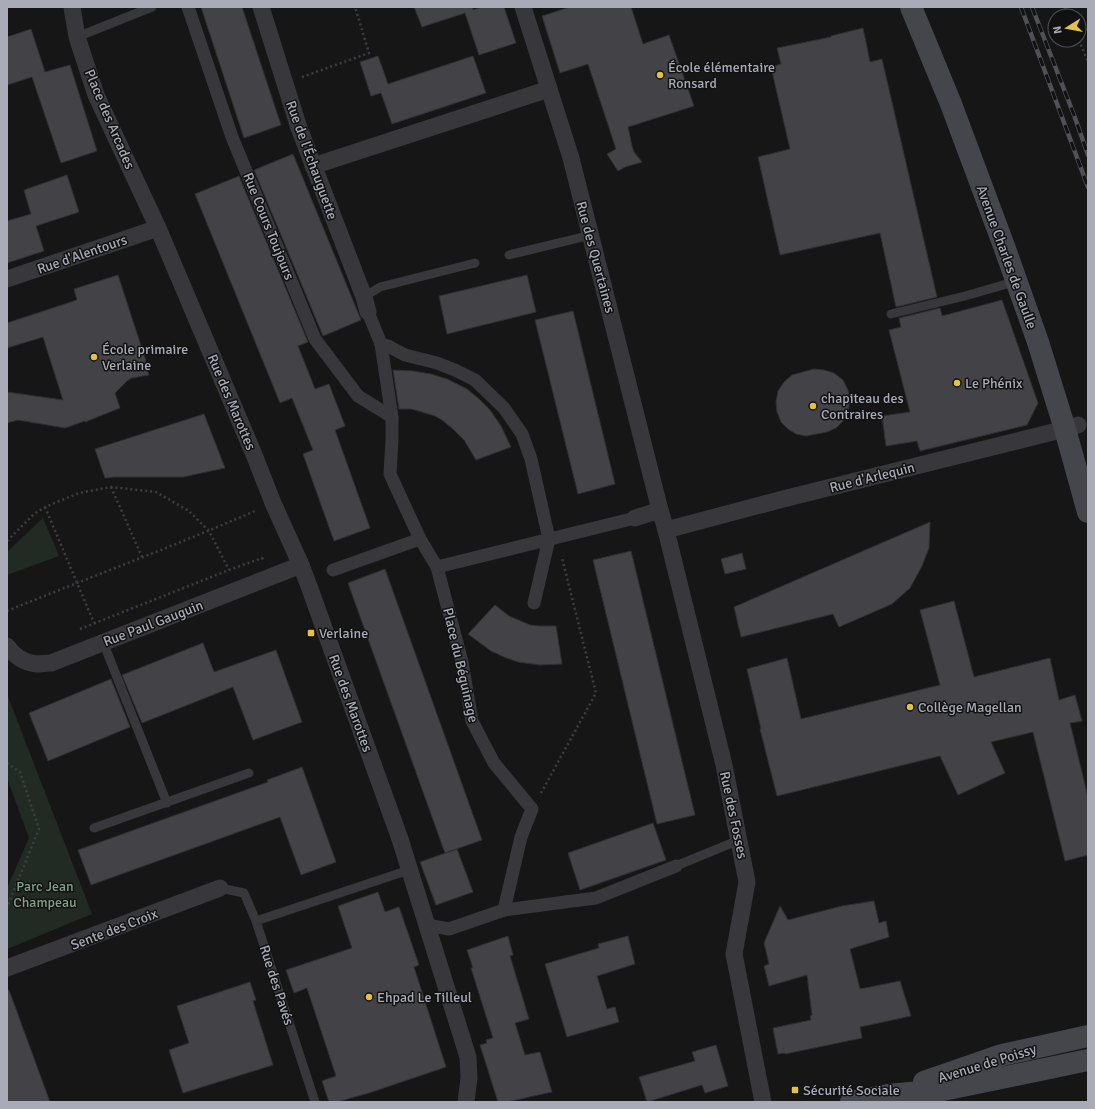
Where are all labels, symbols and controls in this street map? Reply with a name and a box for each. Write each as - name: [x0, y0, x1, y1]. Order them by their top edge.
- north arrow: [1047, 8, 1087, 48]
- text: N: [1051, 25, 1065, 35]
- place label: École élémentaire Ronsard: [668, 59, 775, 92]
- street label: Place des Arcades: [81, 67, 138, 172]
- marker: École élémentaire Ronsard: [655, 70, 665, 80]
- street label: Rue de l'Échauguette: [282, 98, 341, 222]
- street label: Rue Cours Toujours: [239, 170, 298, 282]
- street label: Avenue Charles de Gaulle: [973, 183, 1040, 331]
- street label: Rue des Quertaines: [572, 199, 619, 315]
- street label: Rue d'Alentours: [35, 231, 129, 278]
- place label: École primaire Verlaine: [102, 341, 188, 374]
- marker: École primaire Verlaine: [89, 352, 99, 362]
- street label: Rue des Marottes: [204, 352, 259, 453]
- place label: Le Phénix: [965, 375, 1023, 392]
- marker: Le Phénix: [952, 378, 962, 388]
- place label: chapiteau des Contraires: [821, 390, 904, 423]
- marker: chapiteau des Contraires: [808, 401, 818, 411]
- street label: Rue d'Arlequin: [828, 459, 917, 496]
- street label: Rue Paul Gauguin: [101, 597, 206, 650]
- street label: Place du Béguinage: [439, 606, 482, 724]
- place label: Verlaine: [319, 625, 368, 642]
- marker: Verlaine: [306, 628, 316, 638]
- street label: Rue des Marottes: [325, 652, 376, 754]
- place label: Collège Magellan: [918, 699, 1022, 716]
- marker: Collège Magellan: [905, 702, 915, 712]
- street label: Rue des Fosses: [716, 770, 751, 860]
- park label: Parc Jean Champeau: [13, 878, 77, 911]
- street label: Sente des Croix: [68, 905, 161, 954]
- street label: Rue des Pavés: [256, 943, 297, 1027]
- place label: Ehpad Le Tilleul: [377, 989, 472, 1006]
- marker: Ehpad Le Tilleul: [364, 992, 374, 1002]
- street label: Avenue de Poissy: [936, 1040, 1039, 1086]
- place label: Sécurité Sociale: [803, 1082, 900, 1099]
- marker: Sécurité Sociale: [790, 1085, 800, 1095]

